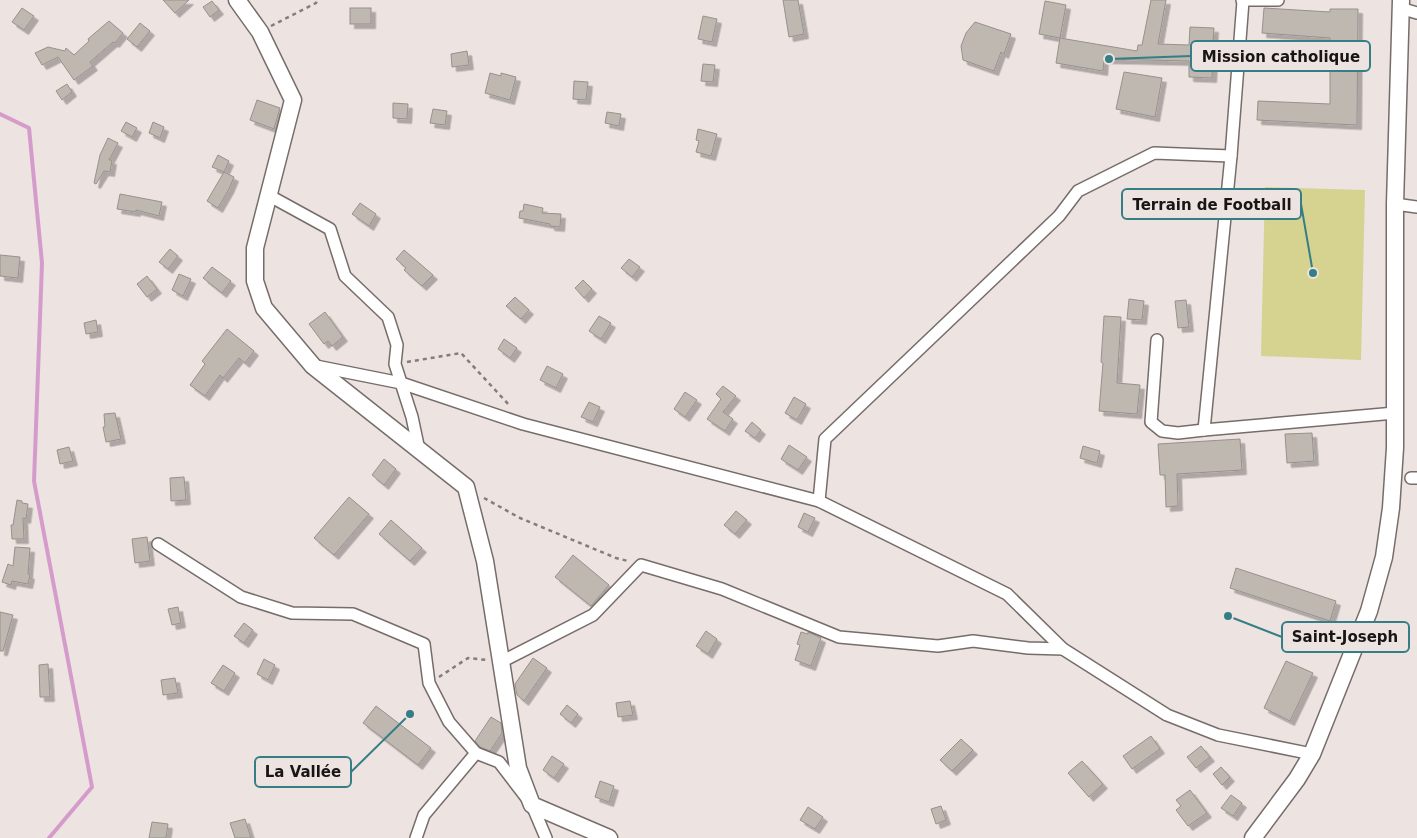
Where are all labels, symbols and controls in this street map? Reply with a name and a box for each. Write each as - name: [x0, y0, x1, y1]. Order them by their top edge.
- callout: Mission catholique: [1191, 41, 1370, 71]
- text: Mission catholique: [1202, 48, 1360, 66]
- callout: Terrain de Football: [1122, 189, 1301, 219]
- text: Terrain de Football: [1132, 196, 1292, 214]
- callout: Saint-Joseph: [1282, 622, 1409, 652]
- text: Saint-Joseph: [1292, 628, 1398, 646]
- callout: La Vallée: [255, 757, 351, 787]
- text: La Vallée: [265, 763, 341, 781]

